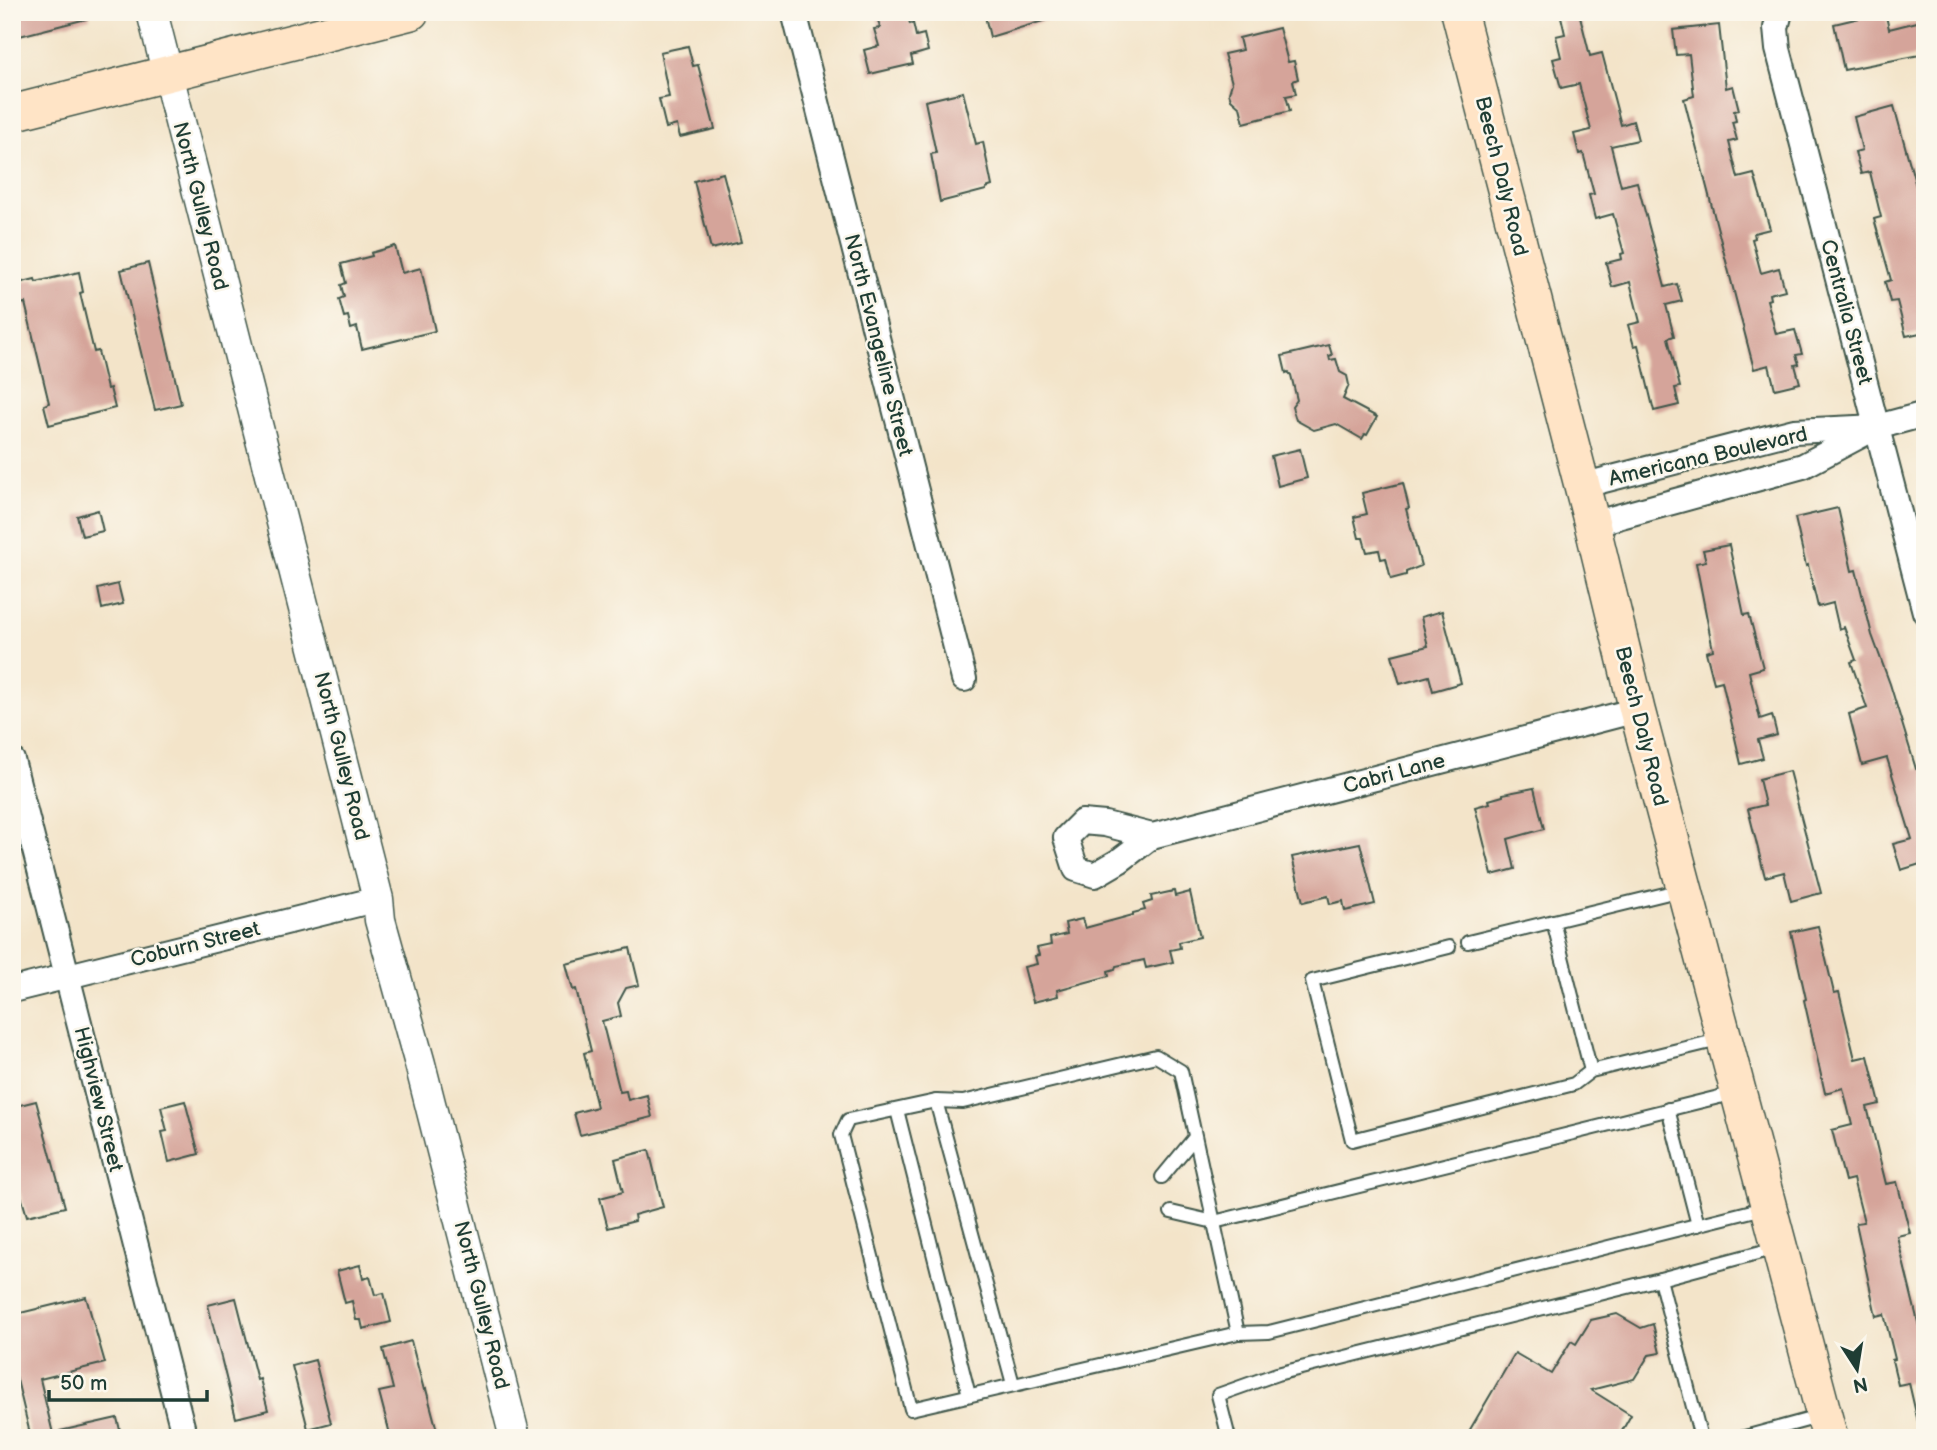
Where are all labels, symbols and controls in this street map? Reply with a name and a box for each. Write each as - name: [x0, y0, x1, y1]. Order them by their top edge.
- street label: Beech Daly Road: [1470, 94, 1533, 259]
- street label: North Gulley Road: [167, 119, 234, 293]
- street label: North Evangeline Street: [839, 231, 918, 459]
- street label: Centralia Street: [1815, 237, 1878, 388]
- street label: Americana Boulevard: [1606, 421, 1810, 492]
- street label: Beech Daly Road: [1610, 644, 1673, 809]
- street label: North Gulley Road: [308, 669, 375, 843]
- street label: Cabri Lane: [1340, 748, 1448, 799]
- street label: Coburn Street: [128, 916, 263, 973]
- street label: Highview Street: [68, 1024, 129, 1175]
- street label: North Gulley Road: [448, 1218, 515, 1392]
- north arrow: [1822, 1334, 1892, 1404]
- scale bar: [49, 1359, 206, 1403]
- text: 50 m: [60, 1371, 107, 1396]
- text: N: [1851, 1371, 1870, 1397]

